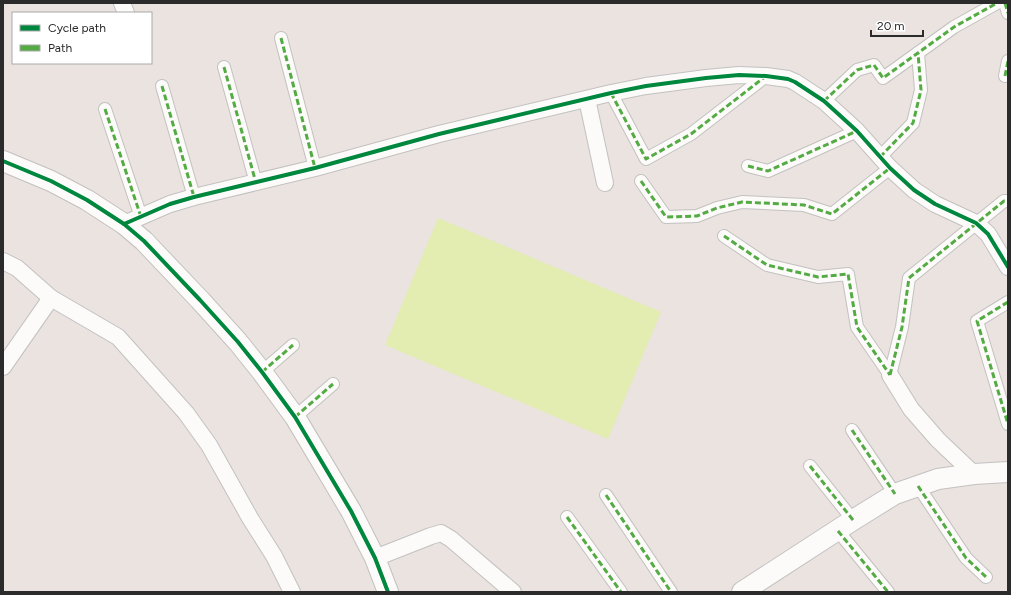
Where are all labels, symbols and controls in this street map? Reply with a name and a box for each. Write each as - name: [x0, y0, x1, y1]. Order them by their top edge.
- legend: [12, 12, 152, 64]
- scale bar: [871, 12, 923, 38]
- text: 20 m: [877, 19, 905, 33]
- text: Cycle path: [48, 21, 106, 35]
- text: Path: [48, 41, 72, 55]

